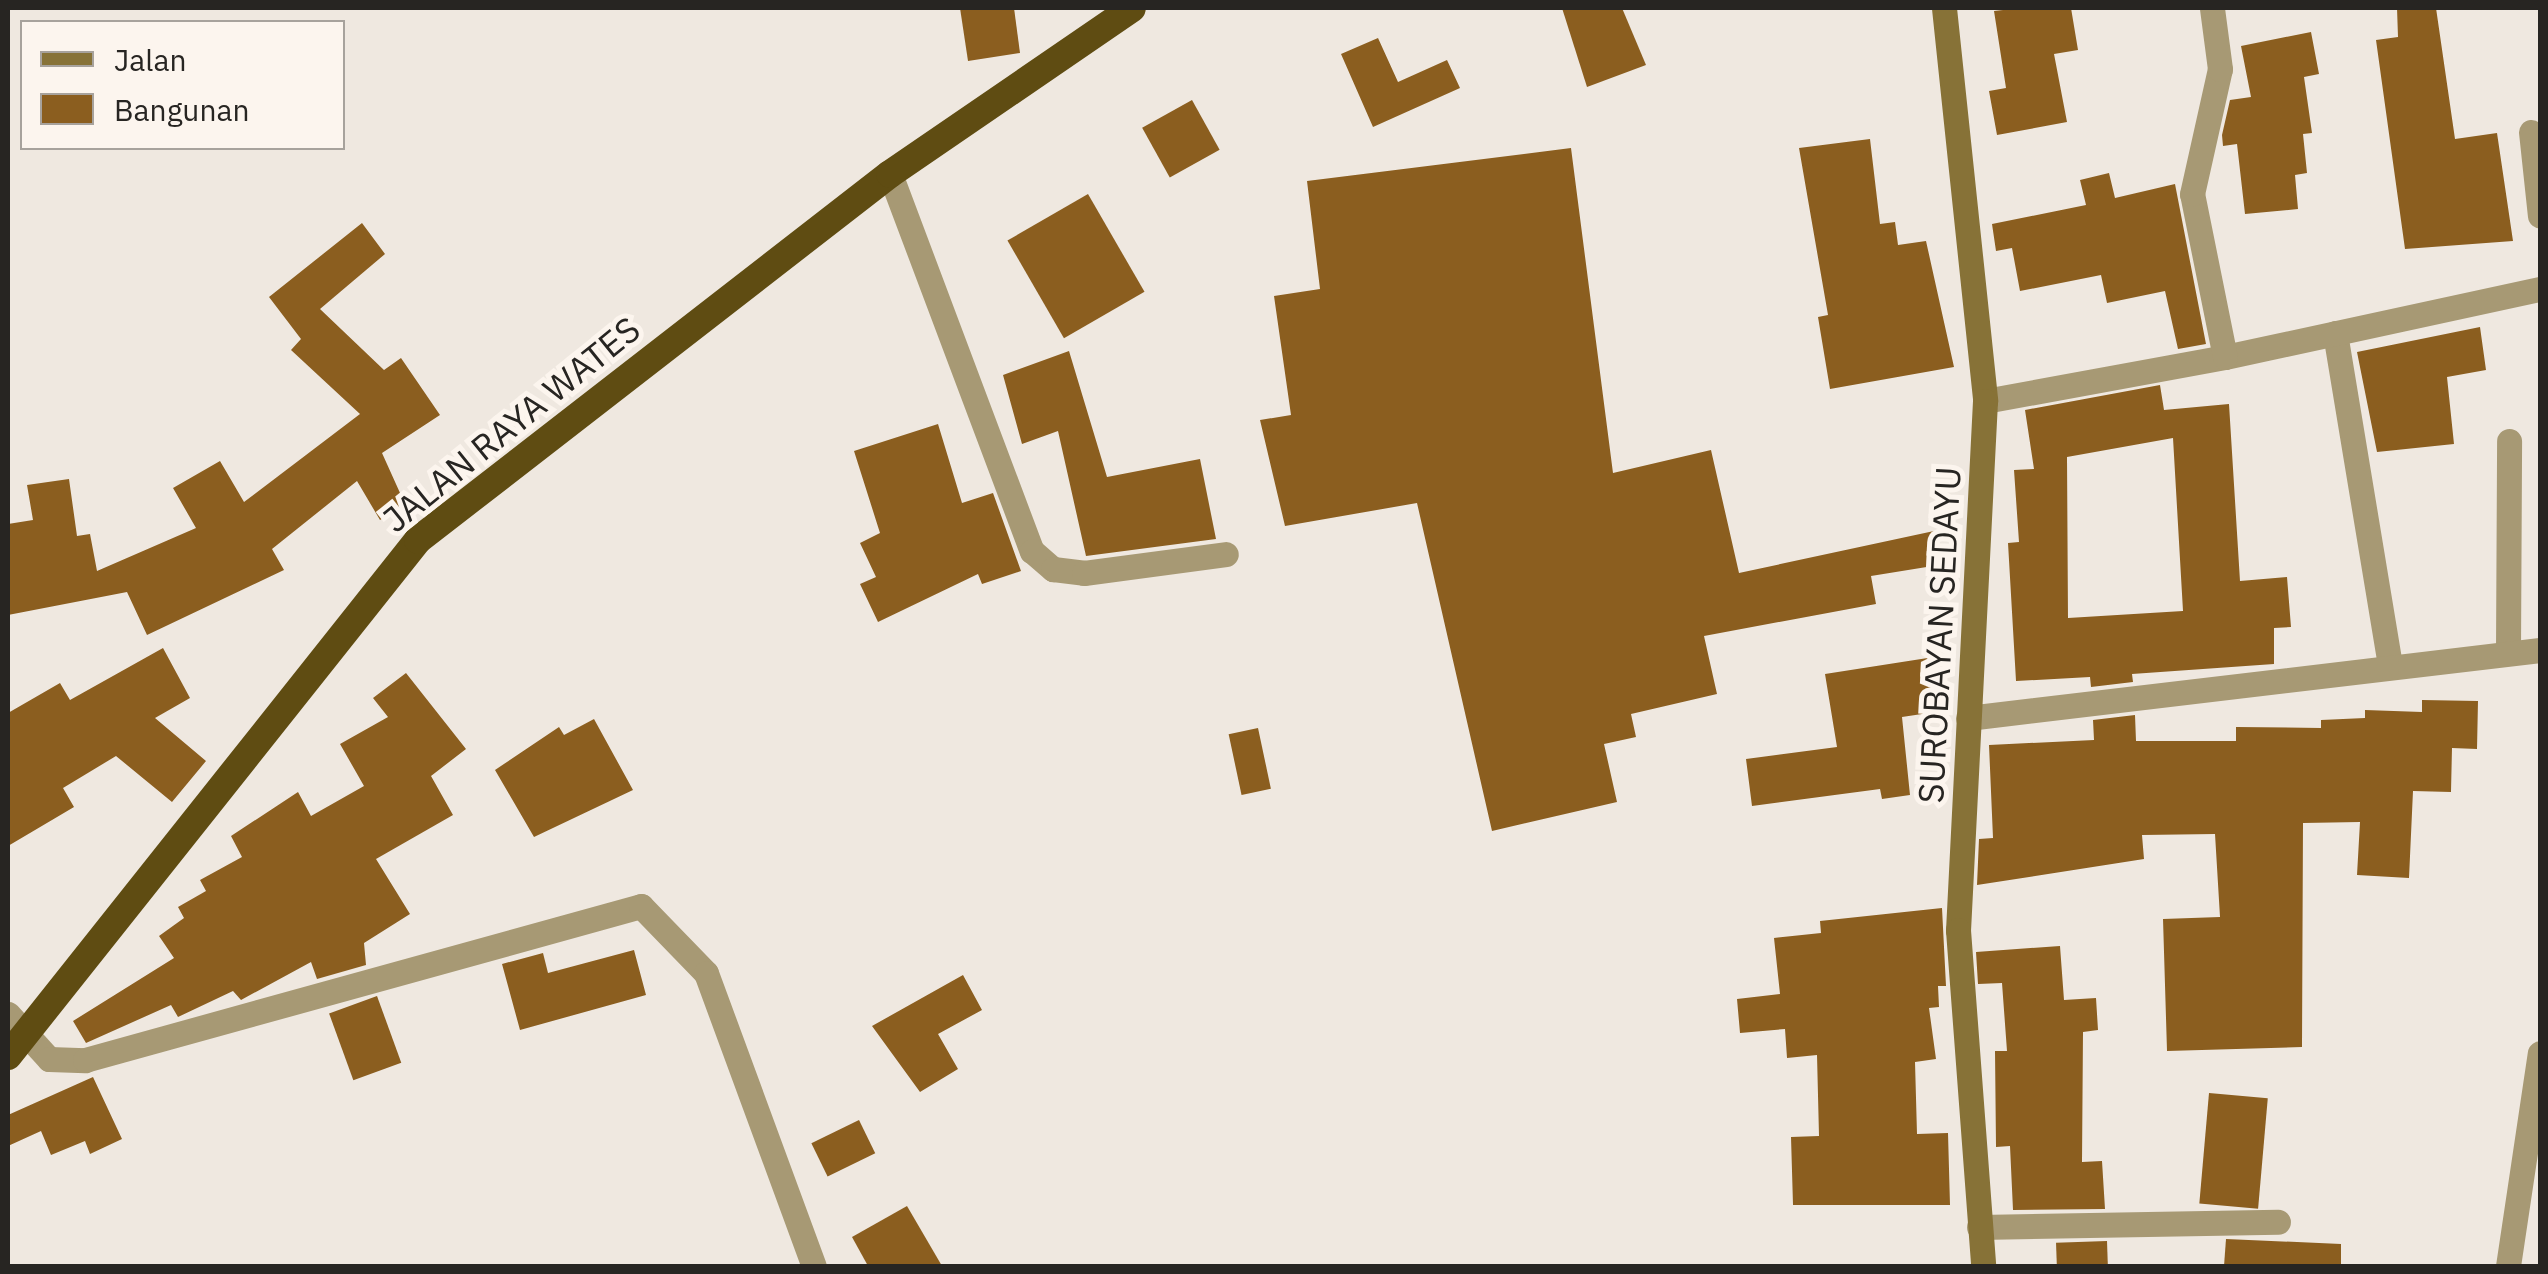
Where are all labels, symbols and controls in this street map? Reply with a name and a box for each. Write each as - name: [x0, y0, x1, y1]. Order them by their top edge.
- legend: [20, 20, 345, 150]
- text: Jalan: [114, 40, 187, 79]
- text: Bangunan: [114, 90, 250, 129]
- street label: JALAN RAYA WATES: [374, 308, 648, 540]
- street label: SUROBAYAN SEDAYU: [1909, 466, 1969, 804]

